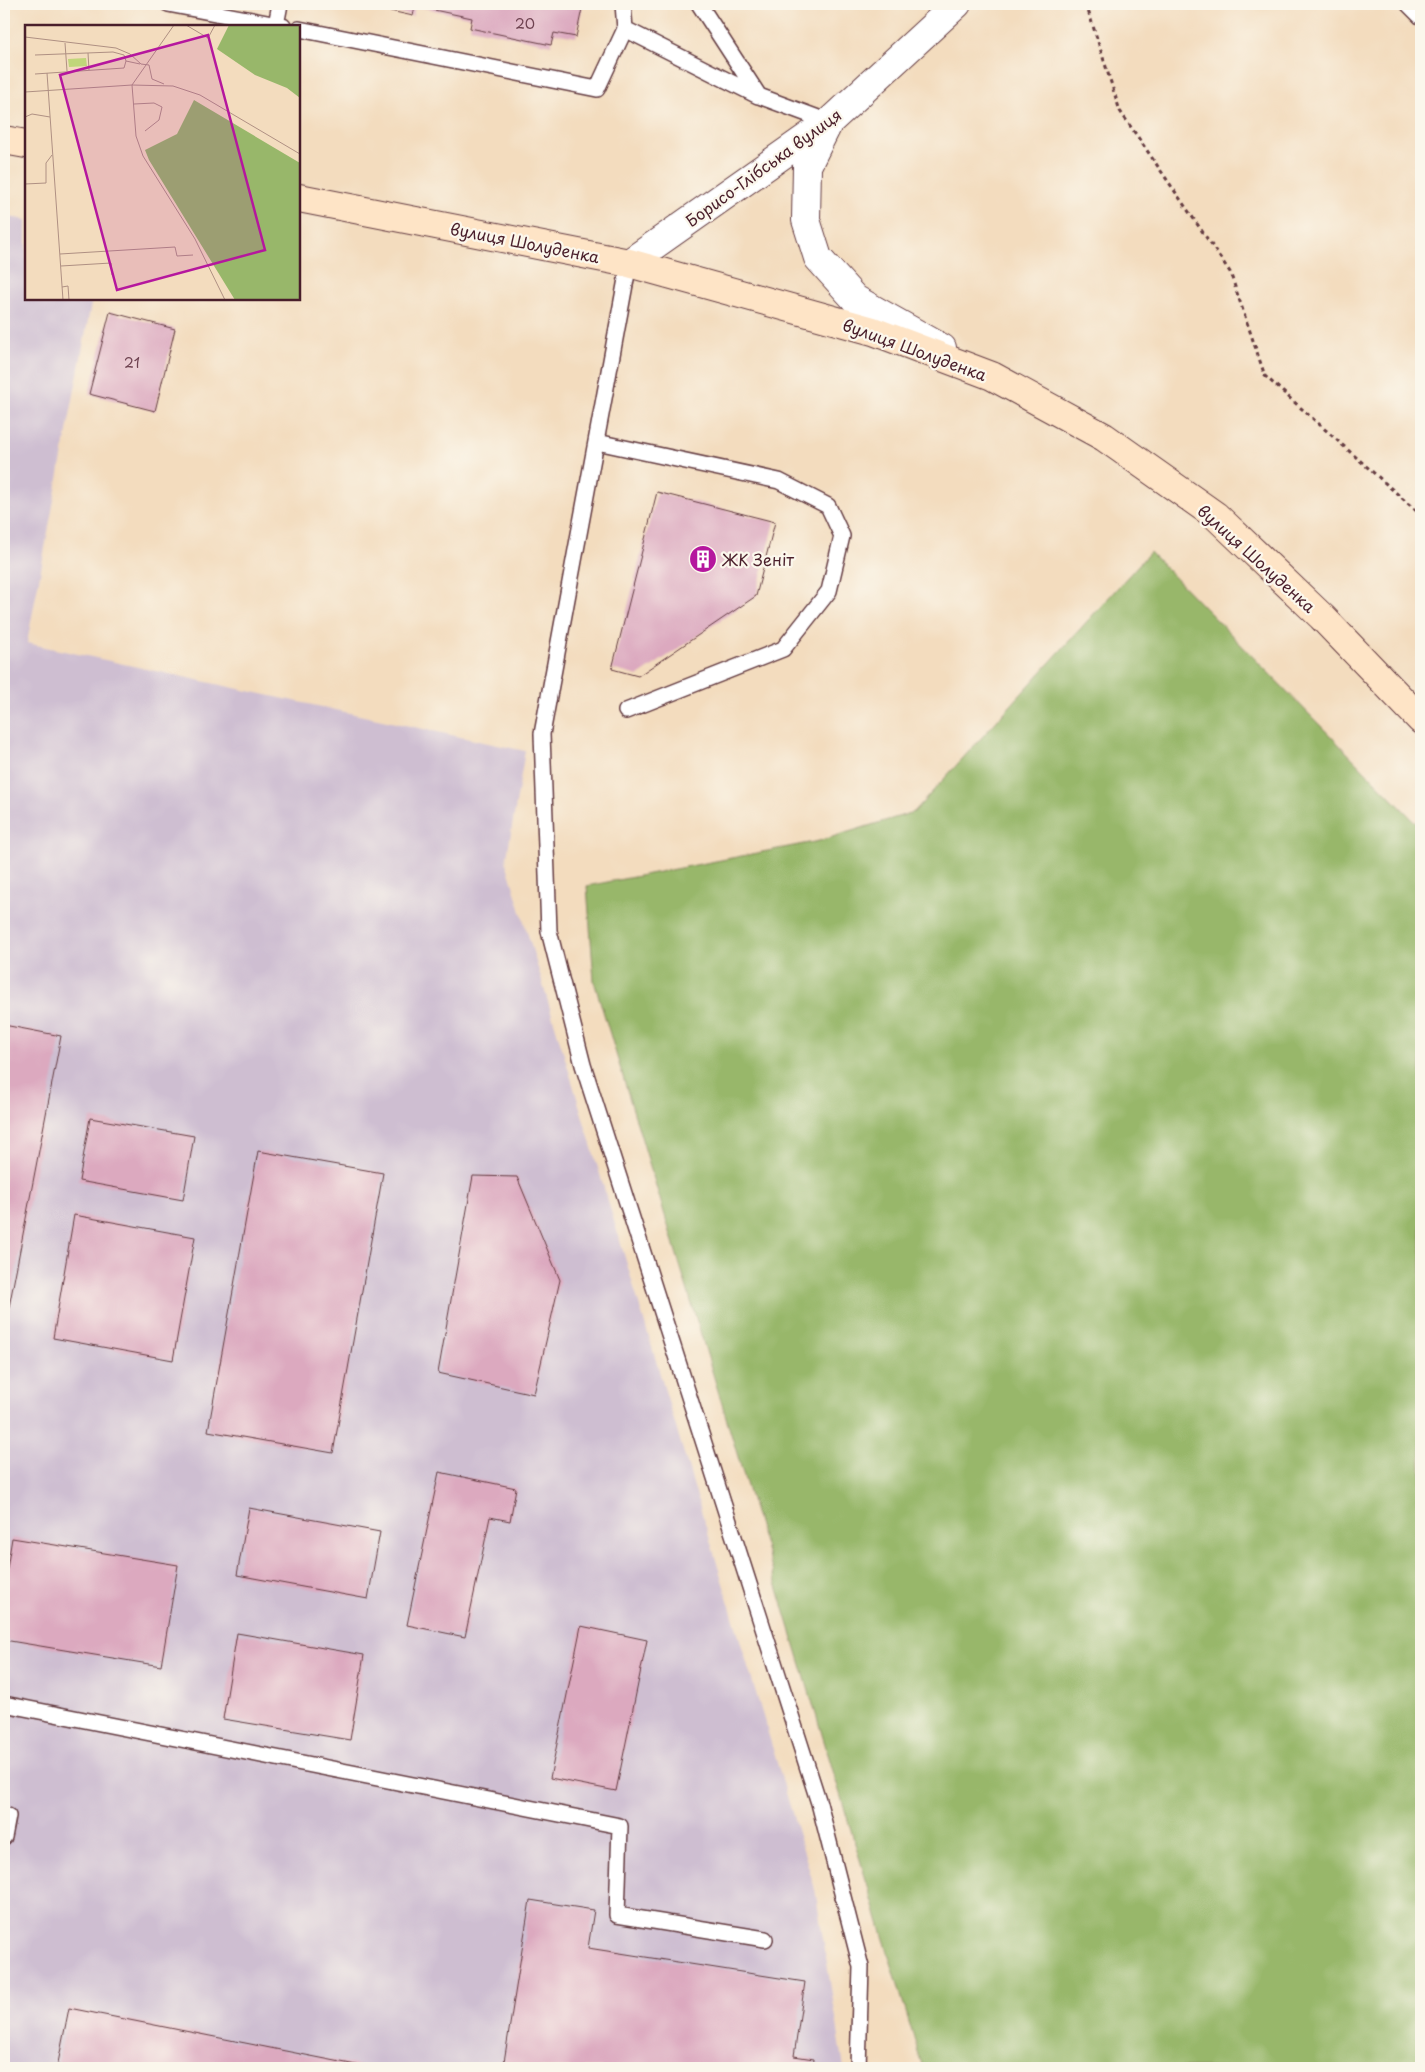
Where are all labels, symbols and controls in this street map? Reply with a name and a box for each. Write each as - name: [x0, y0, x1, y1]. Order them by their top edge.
- house number: 20: [515, 13, 535, 34]
- inset map: [25, 25, 300, 300]
- street label: Борисо-Глібська вулиця: [680, 102, 846, 232]
- street label: вулиця Шолуденка: [448, 216, 602, 268]
- street label: вулиця Шолуденка: [840, 312, 990, 386]
- house number: 21: [124, 352, 140, 373]
- street label: вулиця Шолуденка: [1193, 498, 1321, 618]
- building icon: ЖК Зеніт: [688, 544, 718, 574]
- place label: ЖК Зеніт: [721, 547, 794, 571]

